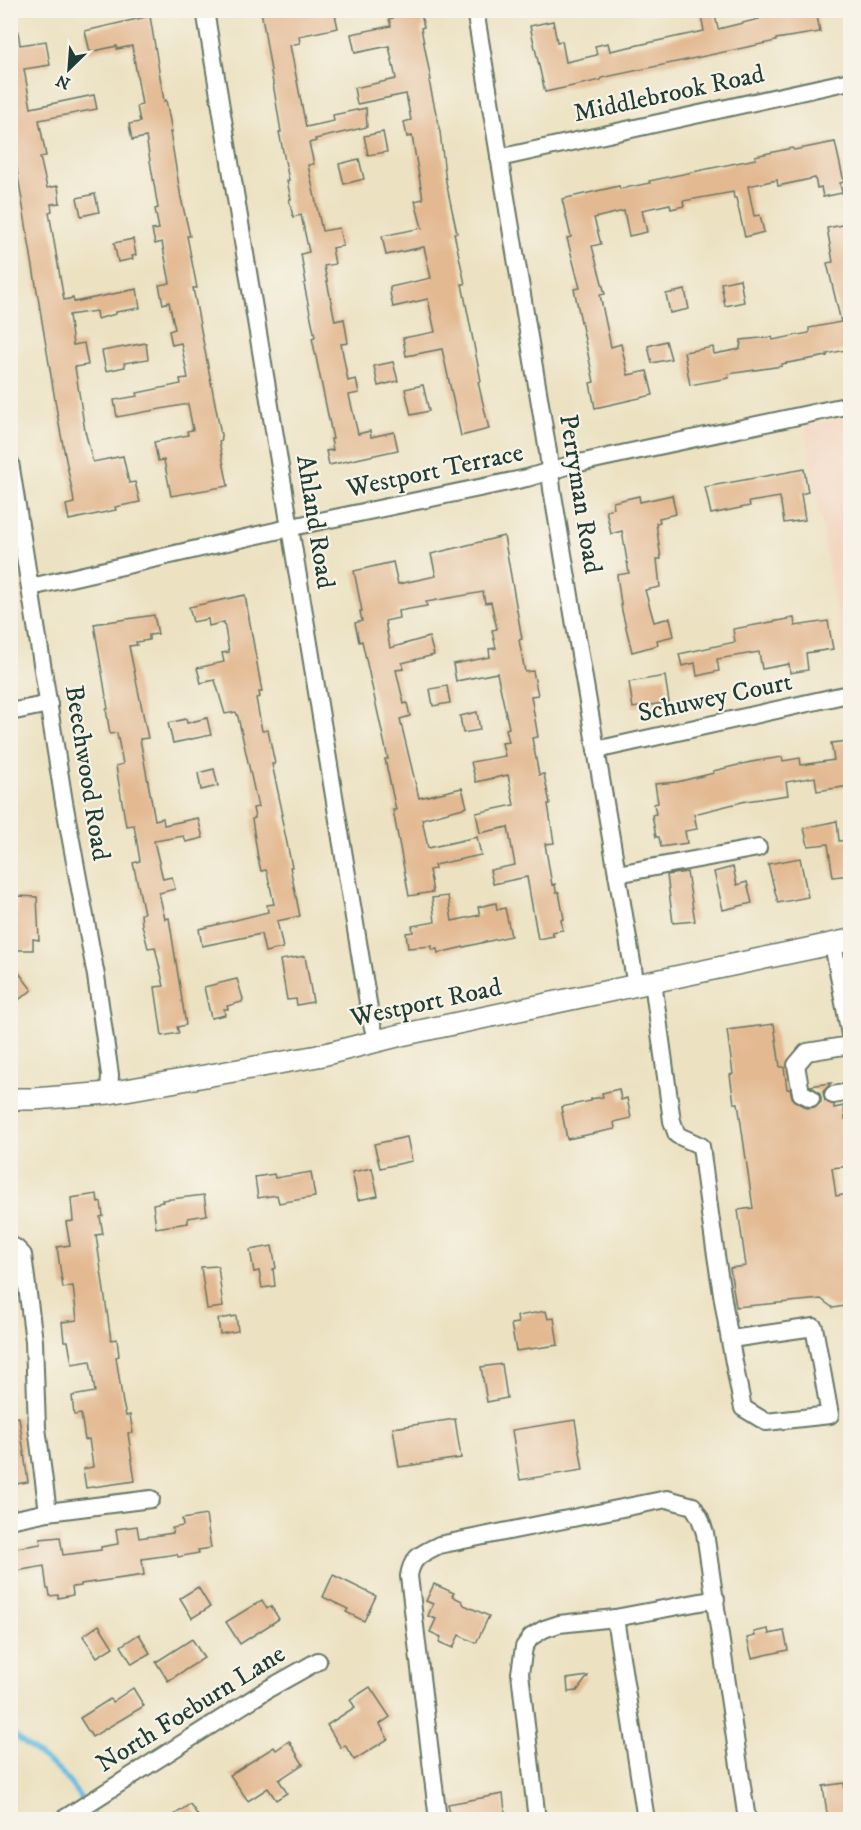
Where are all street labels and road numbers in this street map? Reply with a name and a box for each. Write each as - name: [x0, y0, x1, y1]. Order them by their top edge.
- street label: Middlebrook Road: [571, 58, 767, 130]
- street label: Perryman Road: [551, 412, 609, 576]
- street label: Westport Terrace: [343, 436, 526, 506]
- street label: Ahland Road: [288, 453, 342, 591]
- street label: Schuwey Court: [635, 666, 795, 730]
- street label: Beechwood Road: [57, 683, 117, 863]
- street label: Westport Road: [347, 971, 504, 1035]
- street label: North Foeburn Lane: [90, 1638, 292, 1780]

